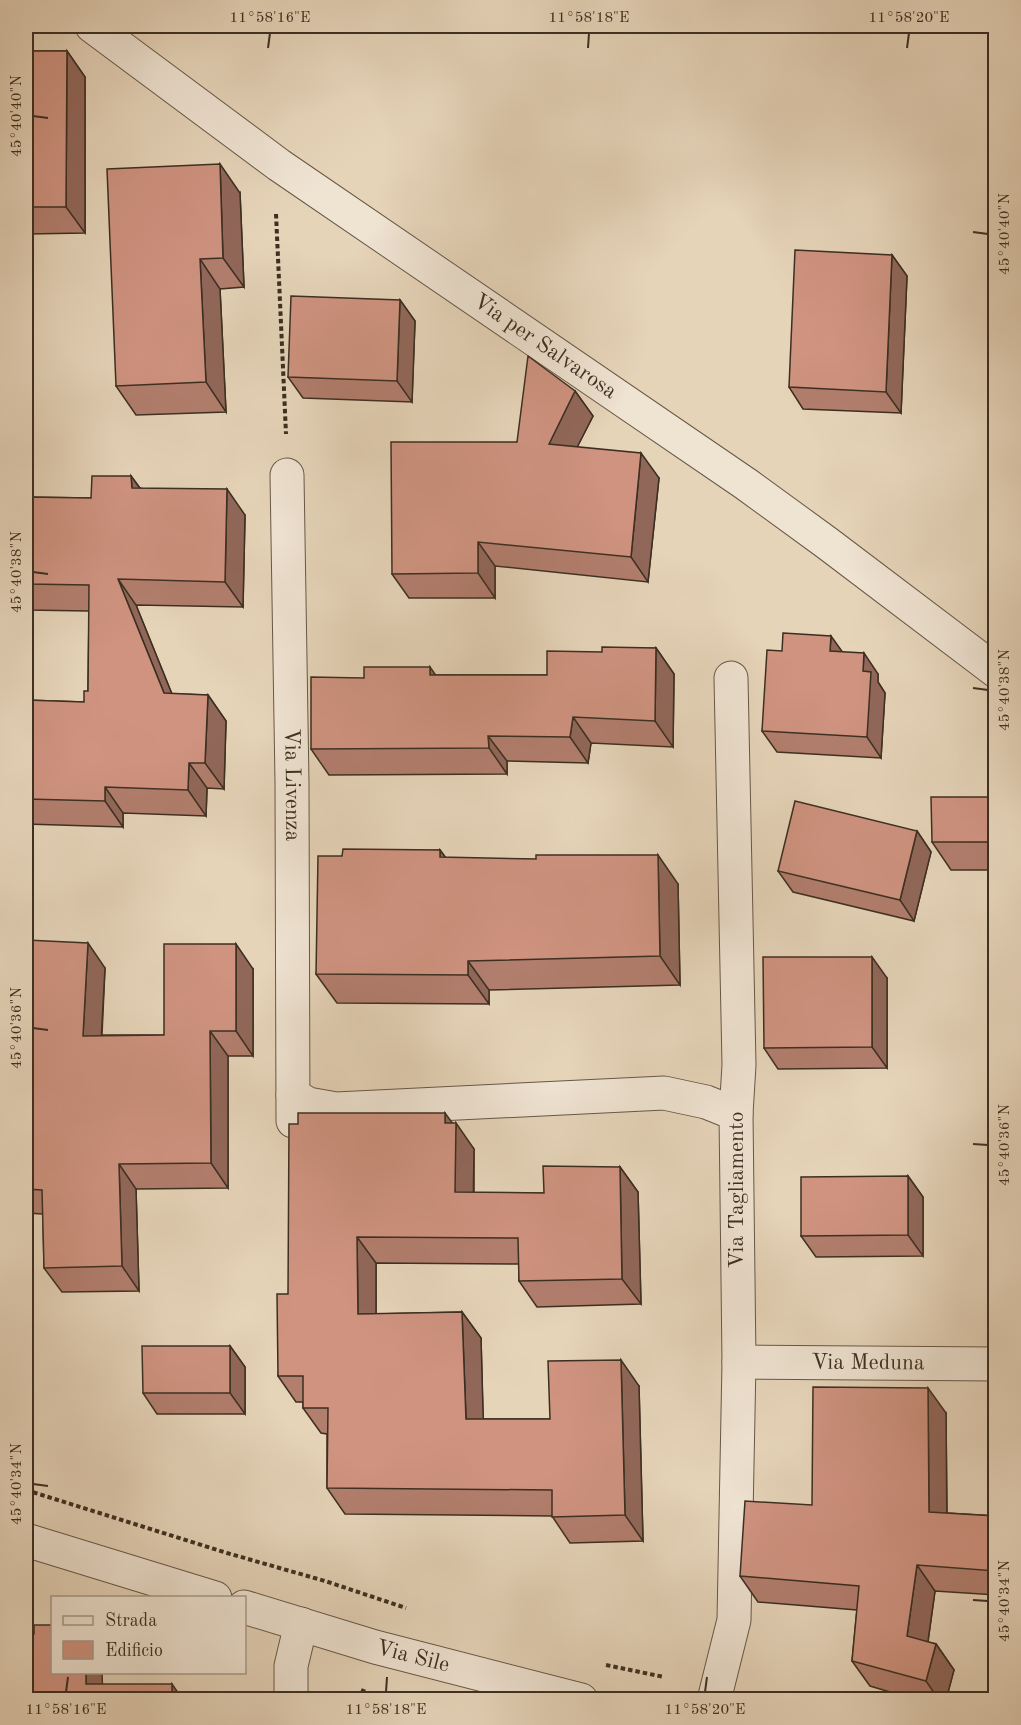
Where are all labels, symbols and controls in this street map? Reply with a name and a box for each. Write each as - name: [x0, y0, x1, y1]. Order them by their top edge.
- text: 11°58'16"E: [230, 11, 310, 26]
- text: 11°58'18"E: [549, 11, 629, 26]
- text: 11°58'20"E: [869, 11, 949, 26]
- text: 45°40'40"N: [10, 75, 25, 157]
- text: 45°40'40"N: [998, 193, 1013, 275]
- street label: Via per Salvarosa: [469, 290, 621, 403]
- text: 45°40'38"N: [10, 531, 25, 613]
- text: 45°40'38"N: [998, 649, 1013, 731]
- street label: Via Livenza: [280, 728, 303, 842]
- text: 45°40'36"N: [10, 987, 25, 1069]
- text: 45°40'36"N: [998, 1104, 1013, 1186]
- street label: Via Tagliamento: [726, 1111, 748, 1269]
- street label: Via Meduna: [811, 1352, 925, 1374]
- text: 45°40'34"N: [10, 1443, 25, 1525]
- text: 45°40'34"N: [998, 1560, 1013, 1642]
- legend: [51, 1596, 246, 1674]
- text: Strada: [105, 1612, 157, 1630]
- street label: Via Sile: [374, 1637, 452, 1677]
- text: Edificio: [105, 1642, 163, 1660]
- text: 11°58'16"E: [26, 1703, 106, 1718]
- text: 11°58'18"E: [346, 1703, 426, 1718]
- text: 11°58'20"E: [665, 1703, 745, 1718]

